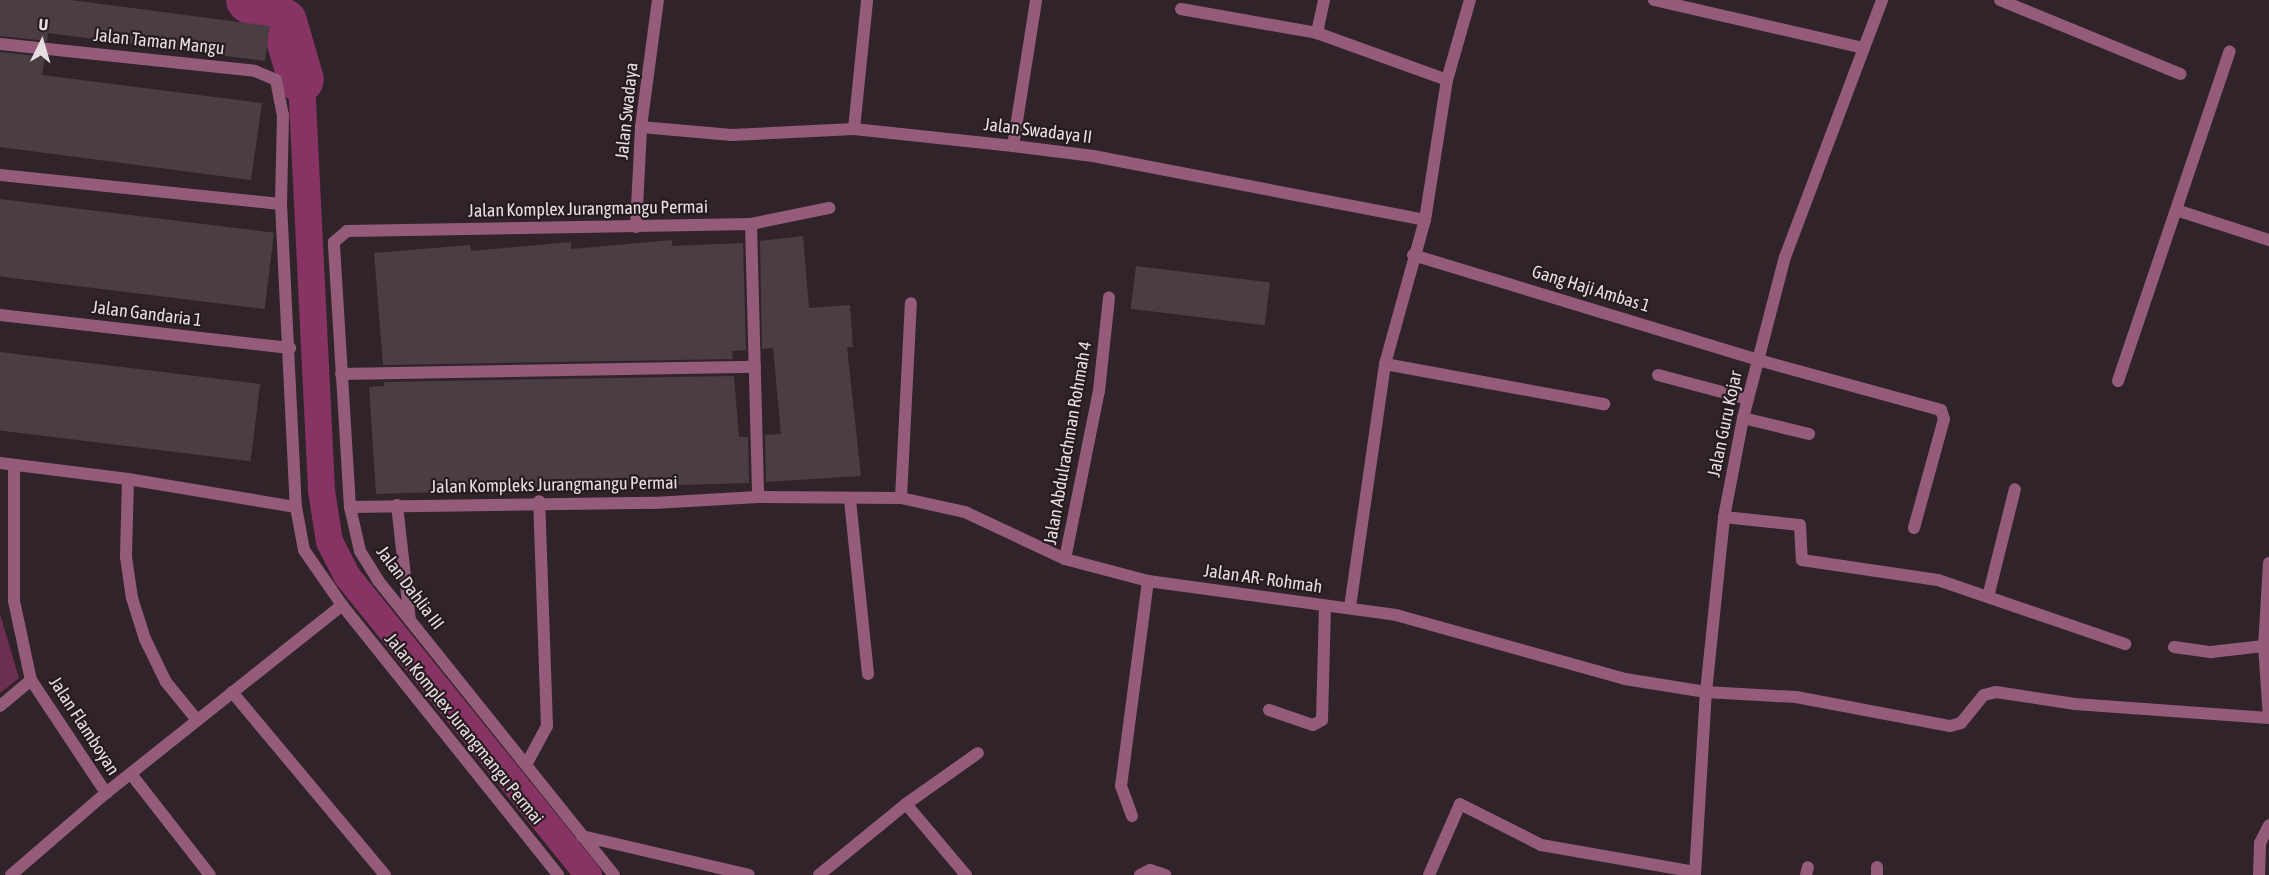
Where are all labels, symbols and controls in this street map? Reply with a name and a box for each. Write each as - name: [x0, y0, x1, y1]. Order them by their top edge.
- north arrow: [12, 12, 72, 72]
- text: U: [38, 15, 49, 33]
- street label: Jalan Taman Mangu: [92, 24, 226, 60]
- street label: Jalan Swadaya: [611, 61, 643, 161]
- street label: Jalan Swadaya II: [983, 114, 1093, 148]
- street label: Jalan Komplex Jurangmangu Permai: [468, 196, 708, 222]
- street label: Gang Haji Ambas 1: [1529, 261, 1653, 317]
- street label: Jalan Gandaria 1: [91, 297, 203, 331]
- street label: Jalan Abdulrachman Rohmah 4: [1039, 340, 1097, 546]
- street label: Jalan Guru Kojar: [1703, 369, 1747, 479]
- street label: Jalan Kompleks Jurangmangu Permai: [430, 472, 678, 498]
- street label: Jalan Dahlia III: [372, 542, 448, 634]
- street label: Jalan AR- Rohmah: [1202, 560, 1324, 598]
- street label: Jalan Komplex Jurangmangu Permai: [380, 629, 548, 829]
- street label: Jalan Flamboyan: [44, 673, 124, 779]

